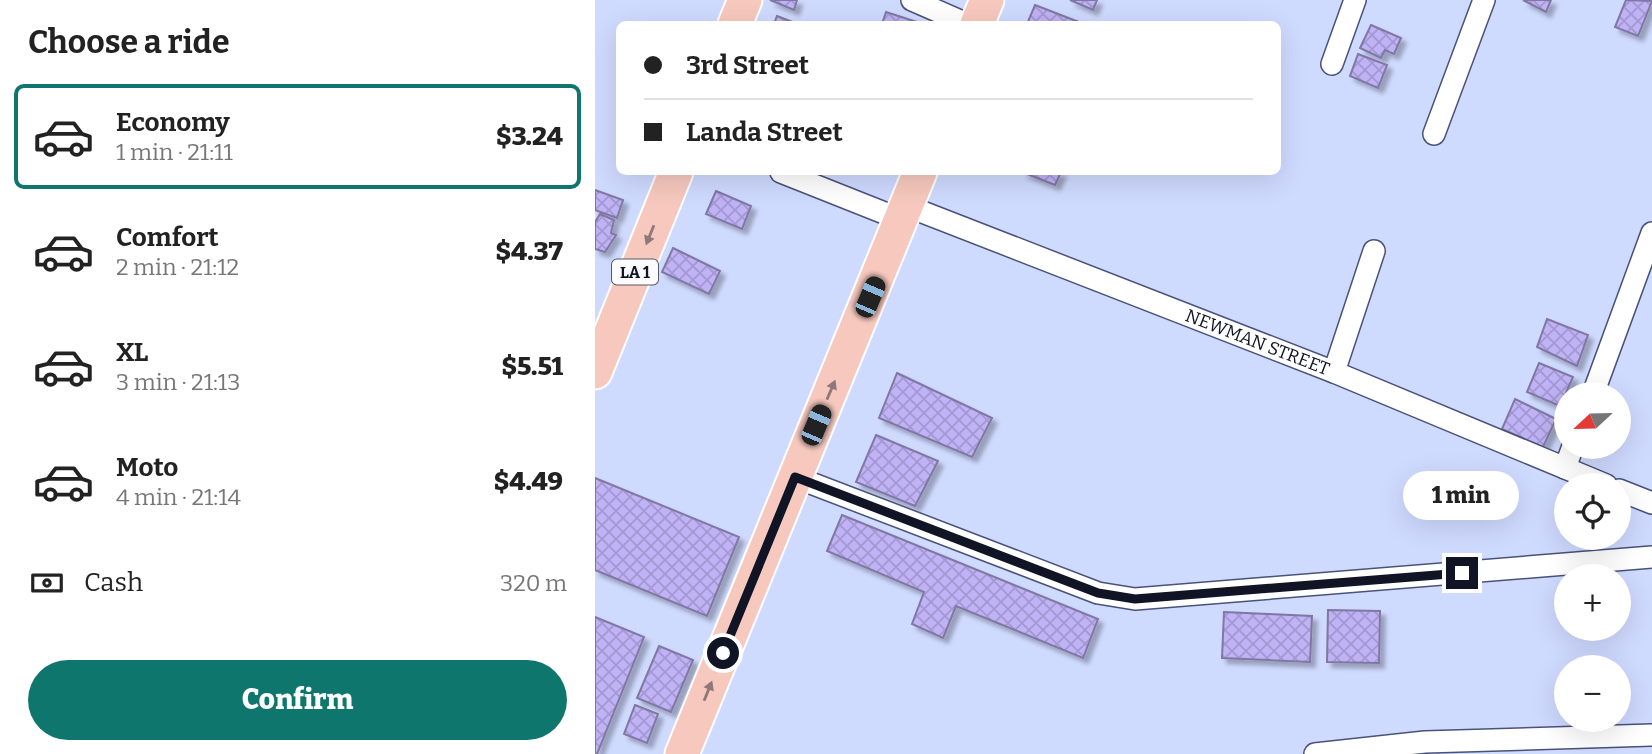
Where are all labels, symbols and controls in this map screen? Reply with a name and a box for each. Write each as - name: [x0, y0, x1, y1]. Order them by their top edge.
- text: Choose a ride: [28, 23, 229, 61]
- text: 3rd Street: [686, 50, 809, 81]
- icon: car: [32, 105, 95, 168]
- text: Economy: [116, 107, 230, 138]
- text: Landa Street: [686, 117, 843, 148]
- text: $3.24: [496, 121, 563, 152]
- text: 1 min · 21:11: [116, 138, 233, 166]
- icon: car: [32, 220, 95, 283]
- text: Comfort: [116, 222, 219, 253]
- one-way arrow: [645, 224, 656, 245]
- text: $4.37: [496, 236, 563, 267]
- text: 2 min · 21:12: [116, 253, 239, 281]
- road number: LA 1: [612, 260, 658, 284]
- car: [853, 274, 888, 320]
- street label: NEWMAN STREET: [1182, 304, 1333, 380]
- icon: car: [32, 335, 95, 398]
- text: XL: [116, 337, 148, 368]
- text: $5.51: [502, 351, 563, 382]
- text: 3 min · 21:13: [116, 368, 240, 396]
- one-way arrow: [826, 379, 837, 400]
- north arrow: [1554, 382, 1631, 458]
- map controls: [1554, 382, 1631, 732]
- car: [799, 402, 834, 448]
- icon: car: [32, 450, 95, 513]
- text: Moto: [116, 452, 178, 483]
- text: $4.49: [494, 466, 563, 497]
- callout: 1 min: [1404, 472, 1520, 520]
- button: locate: [1554, 473, 1631, 550]
- text: 1 min: [1432, 481, 1490, 509]
- text: 4 min · 21:14: [116, 483, 241, 511]
- route end: [1446, 557, 1478, 589]
- icon: cash: [28, 564, 66, 602]
- button: +: [1554, 564, 1631, 641]
- text: Cash: [84, 567, 143, 598]
- text: 320 m: [500, 569, 567, 597]
- route start: [707, 637, 739, 669]
- button: −: [1554, 655, 1631, 732]
- button: Confirm: [28, 660, 567, 740]
- one-way arrow: [702, 680, 713, 701]

